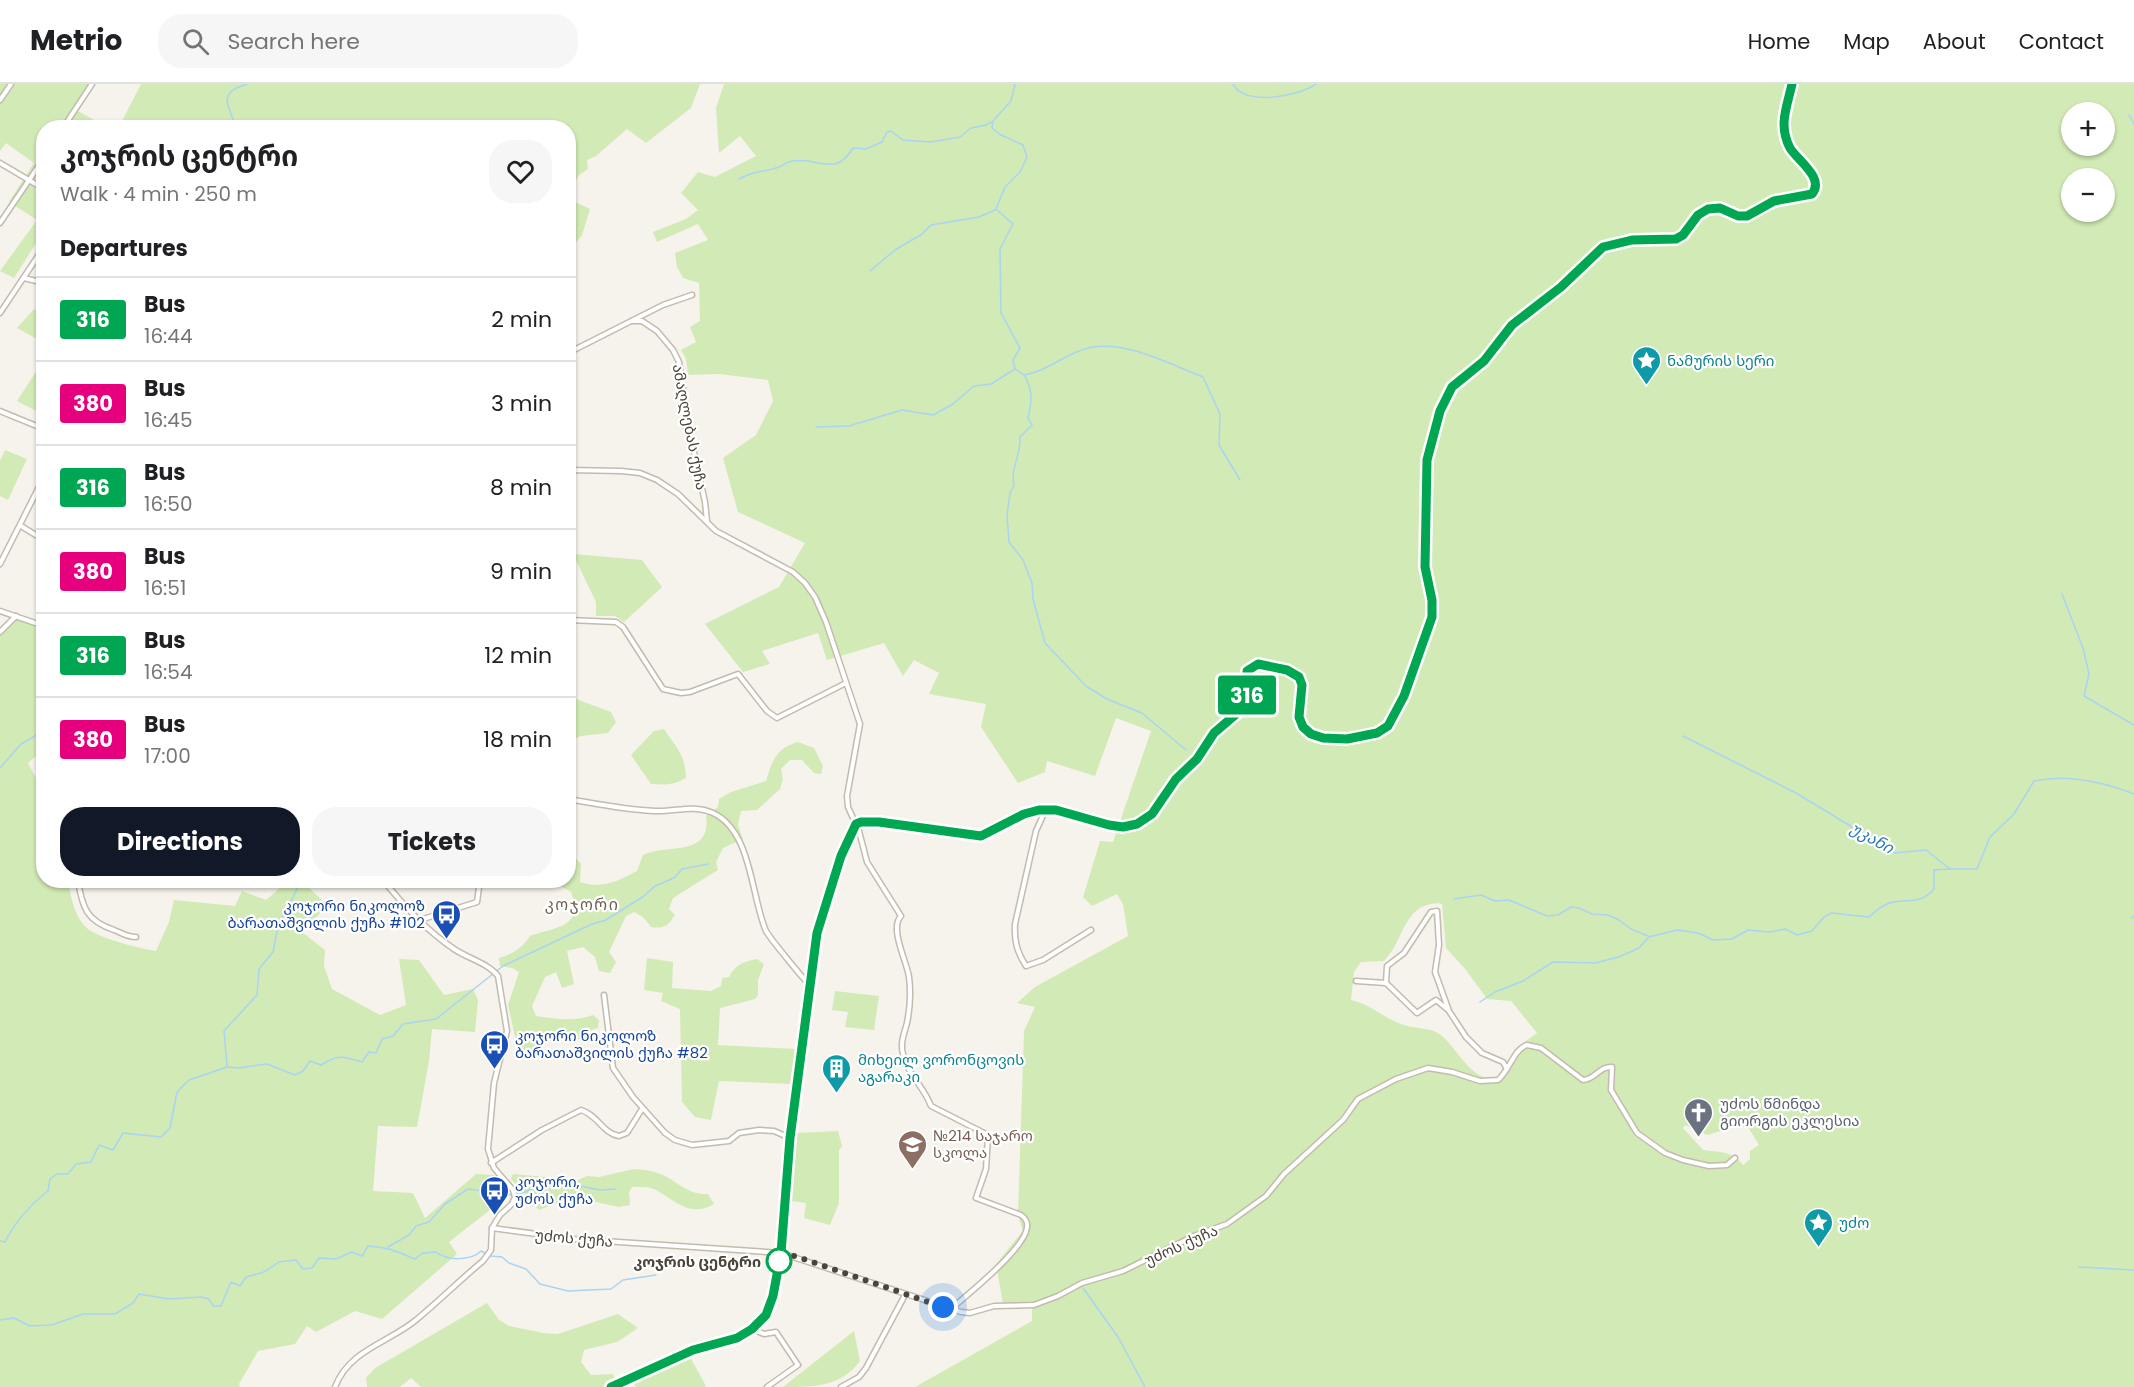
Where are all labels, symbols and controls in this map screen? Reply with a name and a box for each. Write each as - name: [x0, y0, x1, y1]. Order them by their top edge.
- search box: [158, 14, 578, 68]
- text: Metrio: [30, 21, 122, 60]
- icon: search: [179, 25, 212, 58]
- text: Search here: [227, 26, 360, 57]
- text: Home: [1748, 27, 1810, 56]
- text: Map: [1843, 27, 1890, 56]
- text: About: [1923, 27, 1986, 56]
- text: Contact: [2019, 27, 2104, 56]
- map controls: [2061, 102, 2115, 222]
- button: +: [2061, 102, 2115, 156]
- text: კოჯრის ცენტრი: [60, 137, 298, 176]
- button: heart: [489, 140, 552, 203]
- button: −: [2061, 168, 2115, 222]
- text: Walk · 4 min · 250 m: [60, 180, 257, 208]
- text: Departures: [60, 233, 188, 264]
- text: Bus: [144, 289, 186, 320]
- text: 2 min: [491, 304, 552, 335]
- text: 316: [76, 305, 110, 334]
- text: 16:44: [144, 322, 193, 350]
- place icon: ნამურის სერი: [1630, 344, 1662, 386]
- place label: ნამურის სერი: [1667, 350, 1774, 371]
- street label: ამაღლებას ქუჩა: [667, 362, 713, 492]
- text: Bus: [144, 373, 186, 404]
- text: 3 min: [491, 388, 552, 419]
- text: 380: [73, 389, 113, 418]
- text: 16:45: [144, 406, 193, 434]
- text: Bus: [144, 457, 186, 488]
- text: 8 min: [490, 472, 552, 503]
- text: 316: [76, 473, 110, 502]
- text: 16:50: [144, 490, 192, 518]
- text: Bus: [144, 541, 186, 572]
- text: 9 min: [490, 556, 552, 587]
- text: 380: [73, 557, 113, 586]
- text: 16:51: [144, 574, 186, 602]
- text: Bus: [144, 625, 186, 656]
- text: 12 min: [484, 640, 552, 671]
- text: 316: [76, 641, 110, 670]
- text: 16:54: [144, 658, 193, 686]
- line badge: 316: [1212, 676, 1282, 714]
- text: 316: [1230, 681, 1264, 710]
- text: Bus: [144, 709, 186, 740]
- text: 18 min: [483, 724, 552, 755]
- text: 380: [73, 725, 113, 754]
- text: 17:00: [144, 742, 191, 770]
- button: Directions: [60, 807, 300, 876]
- button: Tickets: [312, 807, 552, 876]
- water label: უკანი: [1846, 817, 1899, 860]
- district label: კოჯორი: [545, 893, 619, 916]
- place label: კოჯორი ნიკოლოზ ბარათაშვილის ქუჩა #102: [227, 895, 425, 933]
- bus stop icon: კოჯორი ნიკოლოზ ბარათაშვილის ქუჩა #102: [430, 898, 462, 940]
- place label: კოჯორი ნიკოლოზ ბარათაშვილის ქუჩა #82: [515, 1025, 708, 1063]
- bus stop icon: კოჯორი ნიკოლოზ ბარათაშვილის ქუჩა #82: [478, 1028, 510, 1070]
- place label: მიხეილ ვორონცოვის აგარაკი: [858, 1049, 1024, 1087]
- building icon: მიხეილ ვორონცოვის აგარაკი: [821, 1052, 853, 1094]
- place label: უძოს წმინდა გიორგის ეკლესია: [1720, 1093, 1860, 1131]
- church icon: უძოს წმინდა გიორგის ეკლესია: [1683, 1096, 1715, 1138]
- place label: №214 საჯარო სკოლა: [933, 1125, 1033, 1163]
- school or university icon: №214 საჯარო სკოლა: [896, 1128, 928, 1170]
- place label: კოჯორი, უძოს ქუჩა: [515, 1171, 593, 1209]
- bus stop icon: კოჯორი, უძოს ქუჩა: [478, 1174, 510, 1216]
- place icon: უძო: [1802, 1206, 1834, 1248]
- place label: უძო: [1839, 1212, 1869, 1233]
- street label: უძოს ქუჩა: [1141, 1219, 1221, 1271]
- street label: უძოს ქუჩა: [534, 1224, 614, 1252]
- marker: კოჯრის ცენტრი: [766, 1248, 792, 1274]
- place label: კოჯრის ცენტრი: [633, 1251, 761, 1272]
- your location: [928, 1292, 958, 1322]

